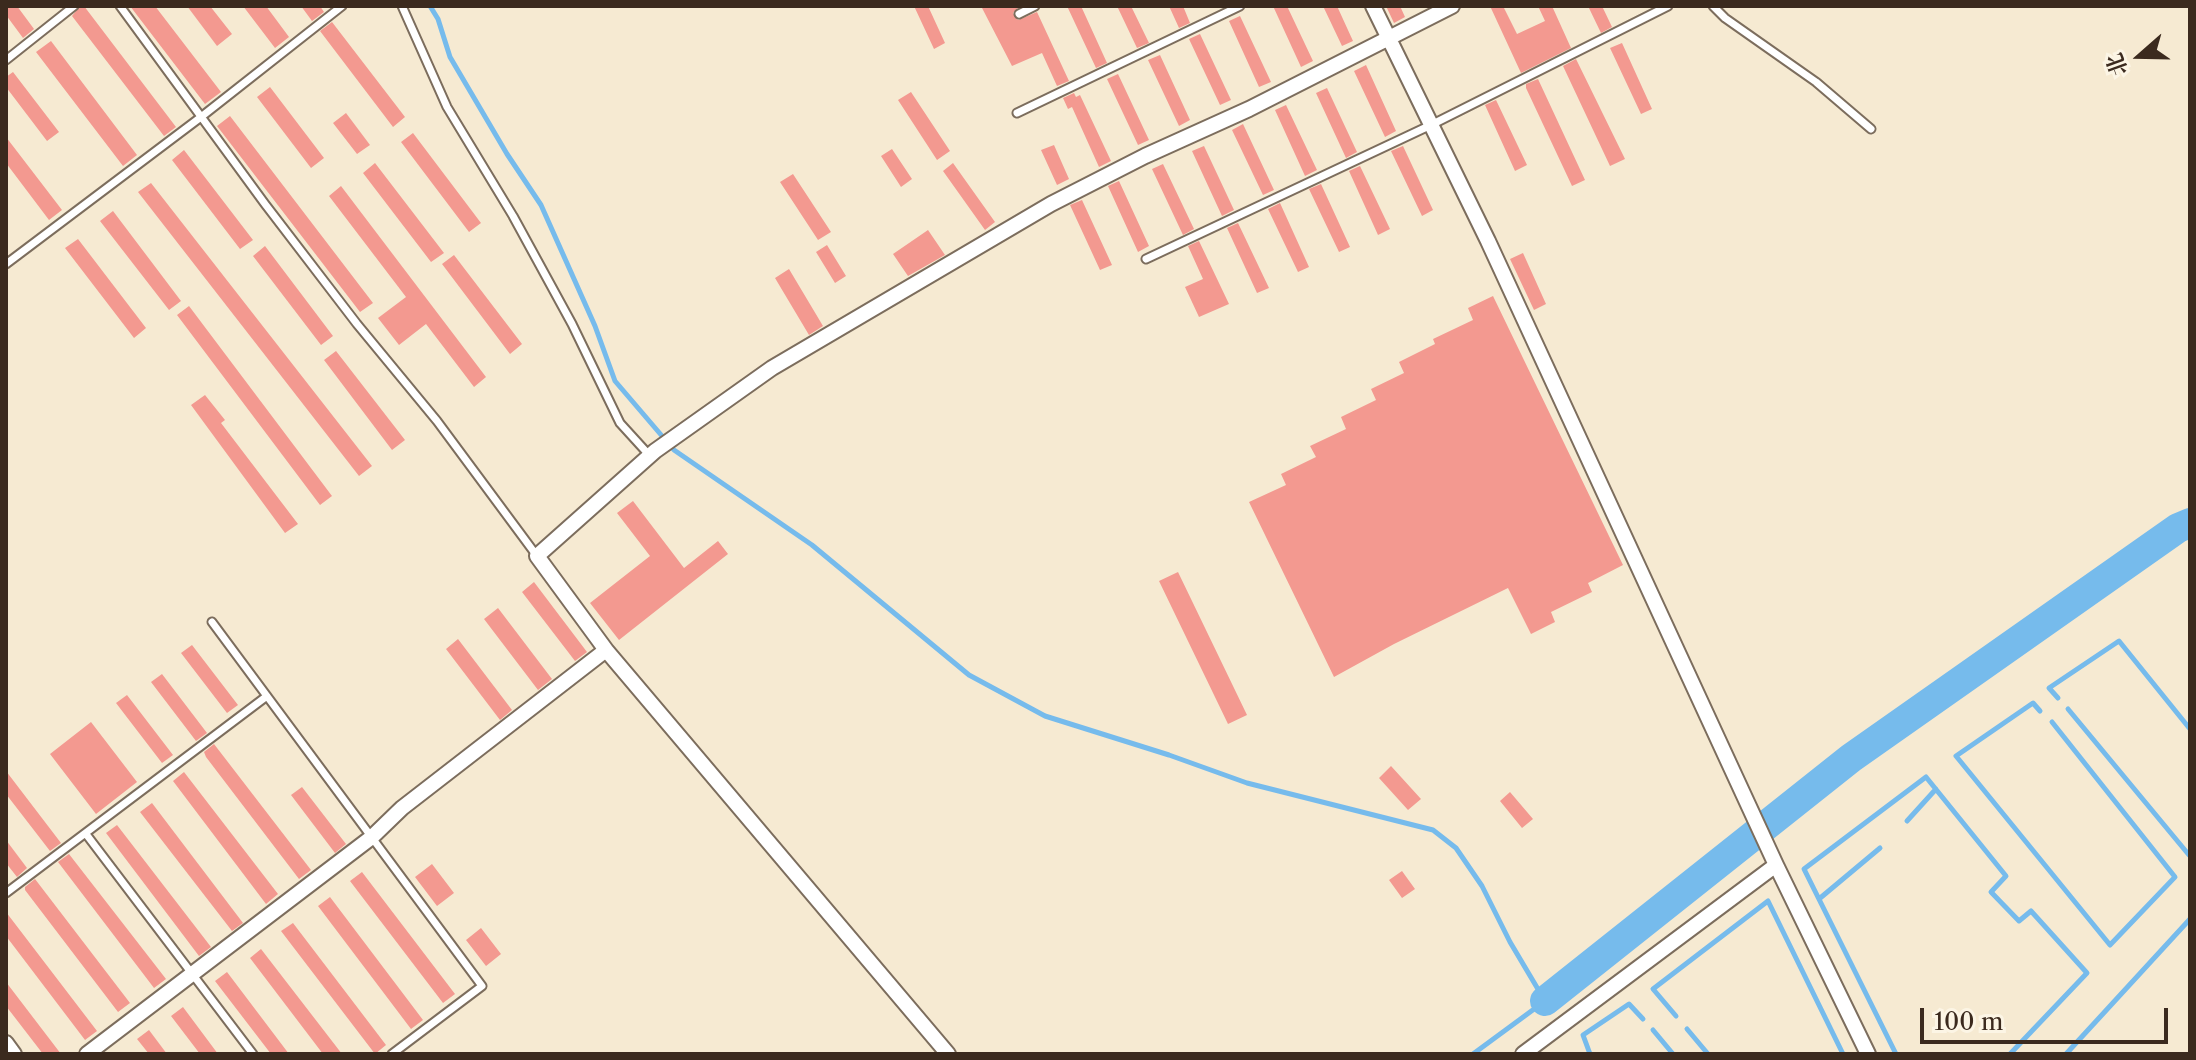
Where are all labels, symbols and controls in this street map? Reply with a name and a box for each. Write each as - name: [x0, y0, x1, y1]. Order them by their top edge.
- north arrow: [2100, 16, 2180, 96]
- text: 北: [2101, 49, 2133, 79]
- scale bar: [1924, 992, 2172, 1042]
- text: 100 m: [1934, 1007, 2003, 1036]

